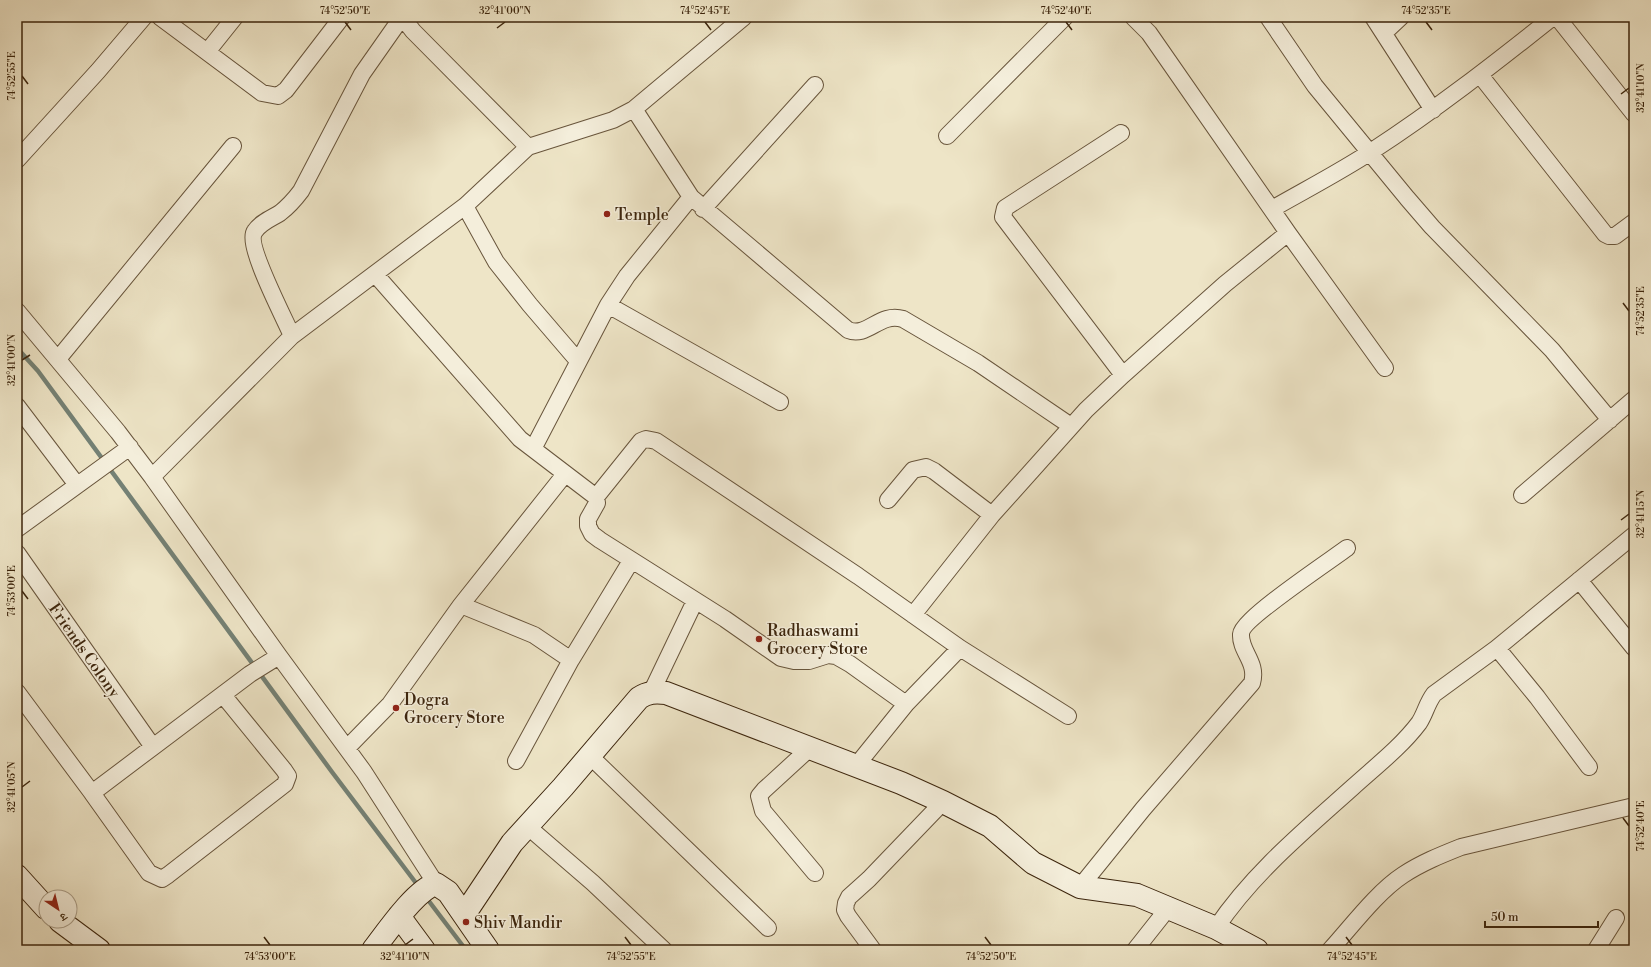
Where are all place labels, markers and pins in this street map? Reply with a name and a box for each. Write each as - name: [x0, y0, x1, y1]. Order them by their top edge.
- place label: Temple: [615, 205, 669, 225]
- marker: Temple: [602, 209, 612, 219]
- place label: Radhaswami Grocery Store: [767, 621, 868, 659]
- marker: Radhaswami Grocery Store: [754, 634, 764, 644]
- place label: Dogra Grocery Store: [404, 690, 505, 728]
- marker: Dogra Grocery Store: [391, 703, 401, 713]
- place label: Shiv Mandir: [474, 913, 562, 933]
- marker: Shiv Mandir: [461, 917, 471, 927]

